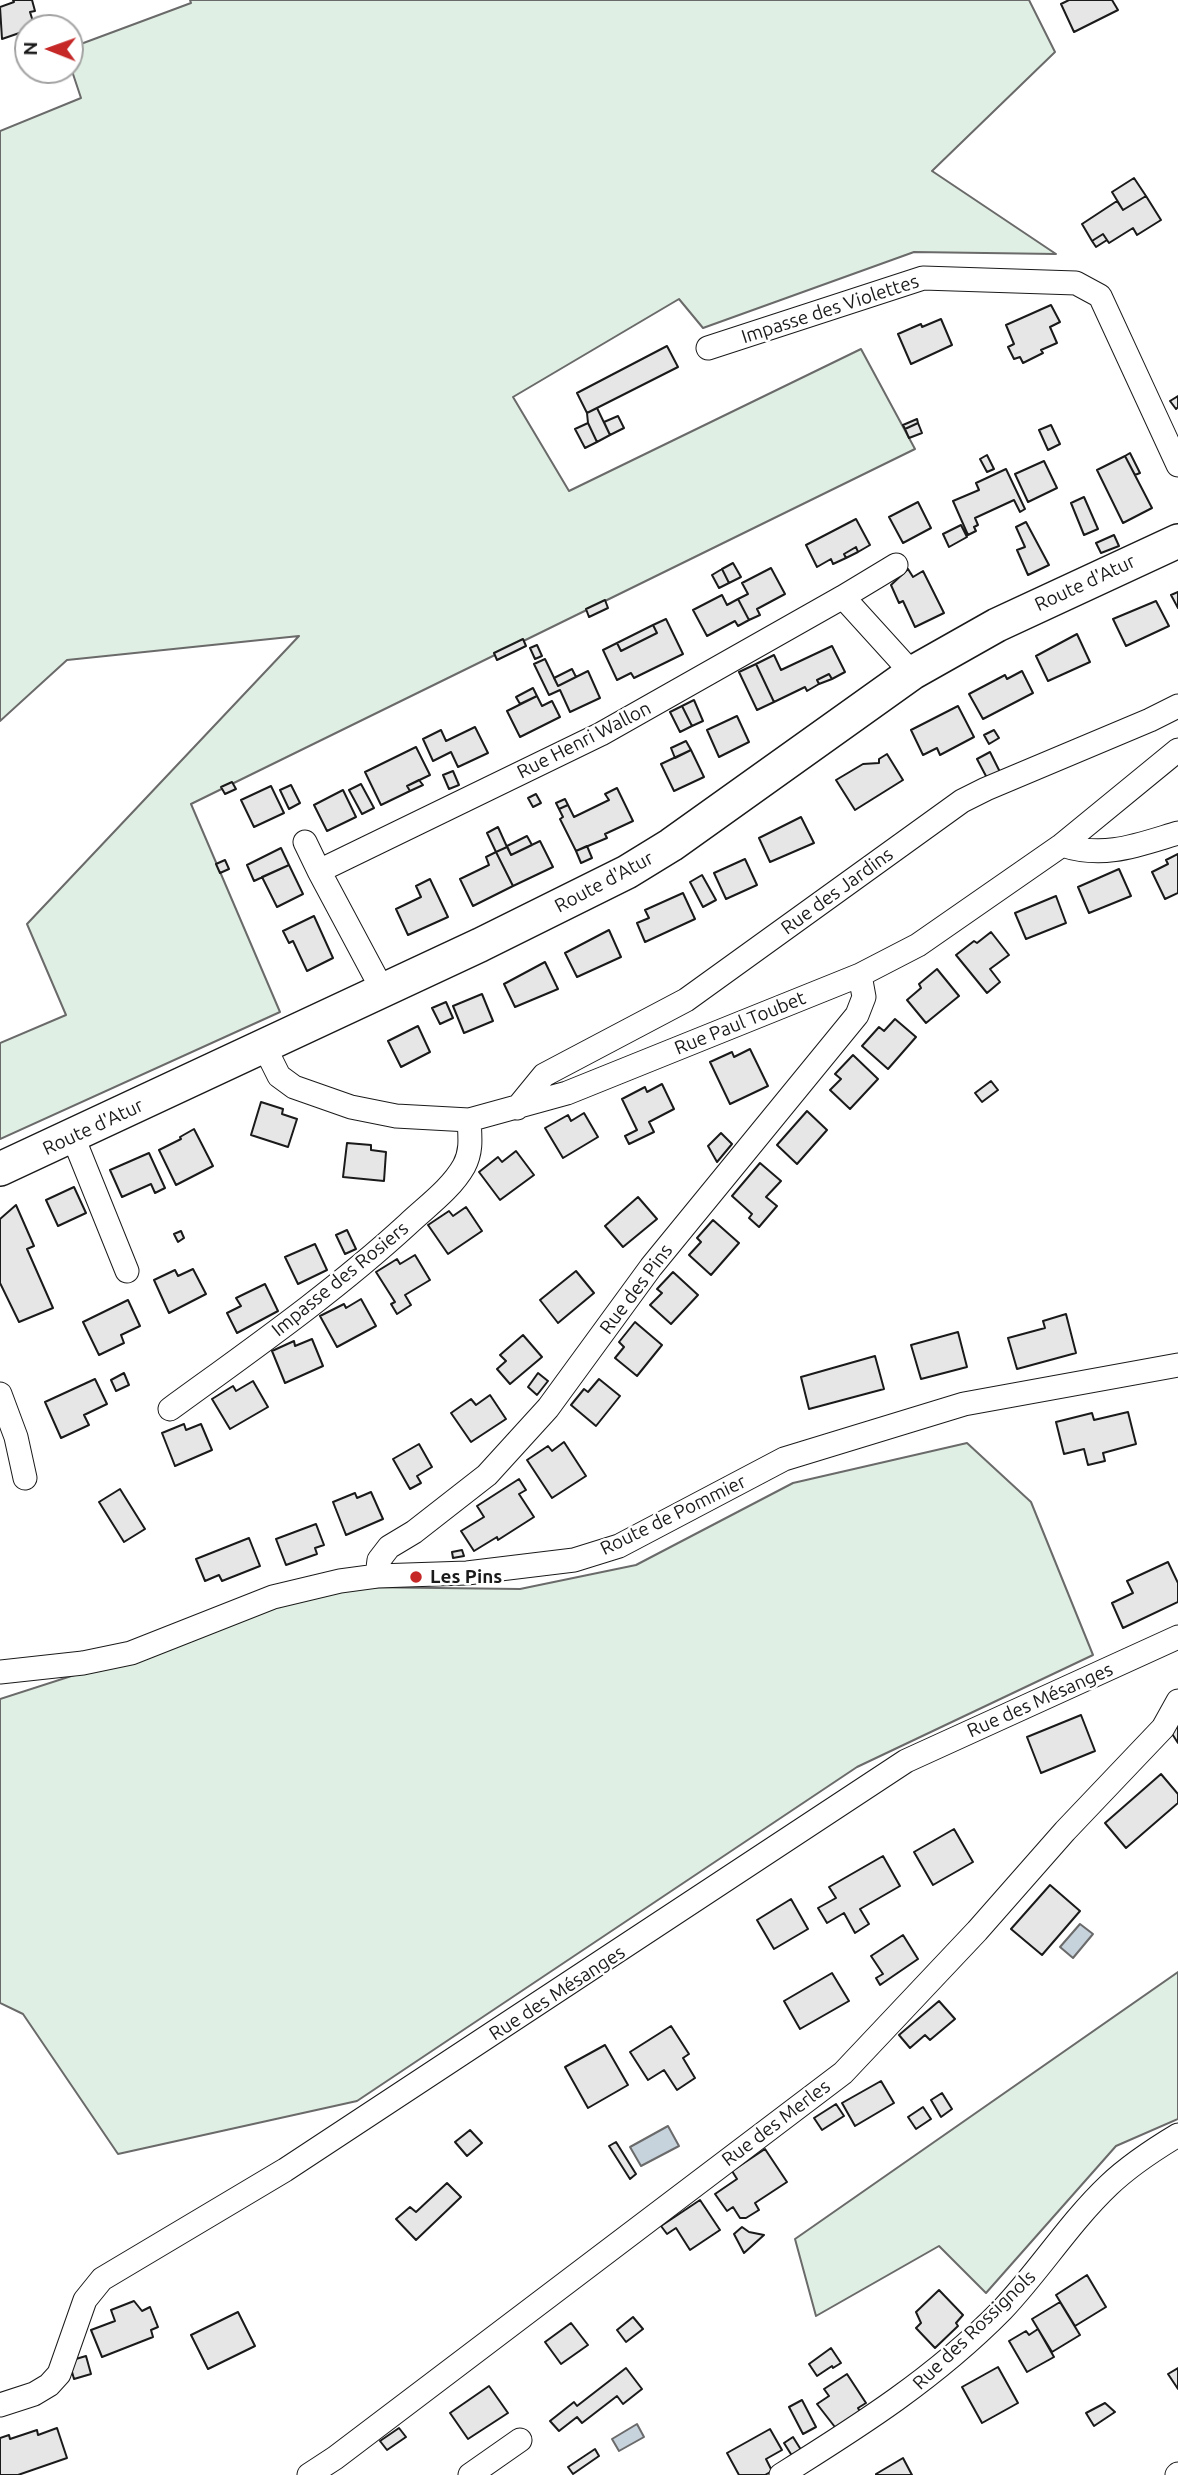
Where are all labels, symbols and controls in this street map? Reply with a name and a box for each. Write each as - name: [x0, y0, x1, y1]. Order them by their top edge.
- north arrow: [14, 14, 84, 84]
- text: N: [19, 41, 41, 56]
- street label: Impasse des Violettes: [738, 270, 922, 348]
- street label: Route d'Atur: [1031, 550, 1139, 616]
- street label: Rue Henri Wallon: [513, 696, 655, 784]
- street label: Rue des Jardins: [777, 843, 897, 939]
- street label: Route d'Atur: [551, 846, 657, 918]
- street label: Rue Paul Toubet: [671, 986, 809, 1060]
- street label: Route d'Atur: [39, 1094, 147, 1160]
- street label: Impasse des Rosiers: [267, 1217, 413, 1341]
- street label: Rue des Pins: [595, 1239, 677, 1339]
- street label: Route de Pommier: [596, 1470, 750, 1560]
- place label: Les Pins: [430, 1566, 502, 1588]
- marker: Les Pins: [408, 1569, 424, 1585]
- street label: Rue des Mésanges: [964, 1658, 1116, 1742]
- street label: Rue des Mésanges: [485, 1941, 629, 2045]
- street label: Rue des Merles: [717, 2075, 835, 2171]
- street label: Rue des Rossignols: [908, 2266, 1040, 2394]

